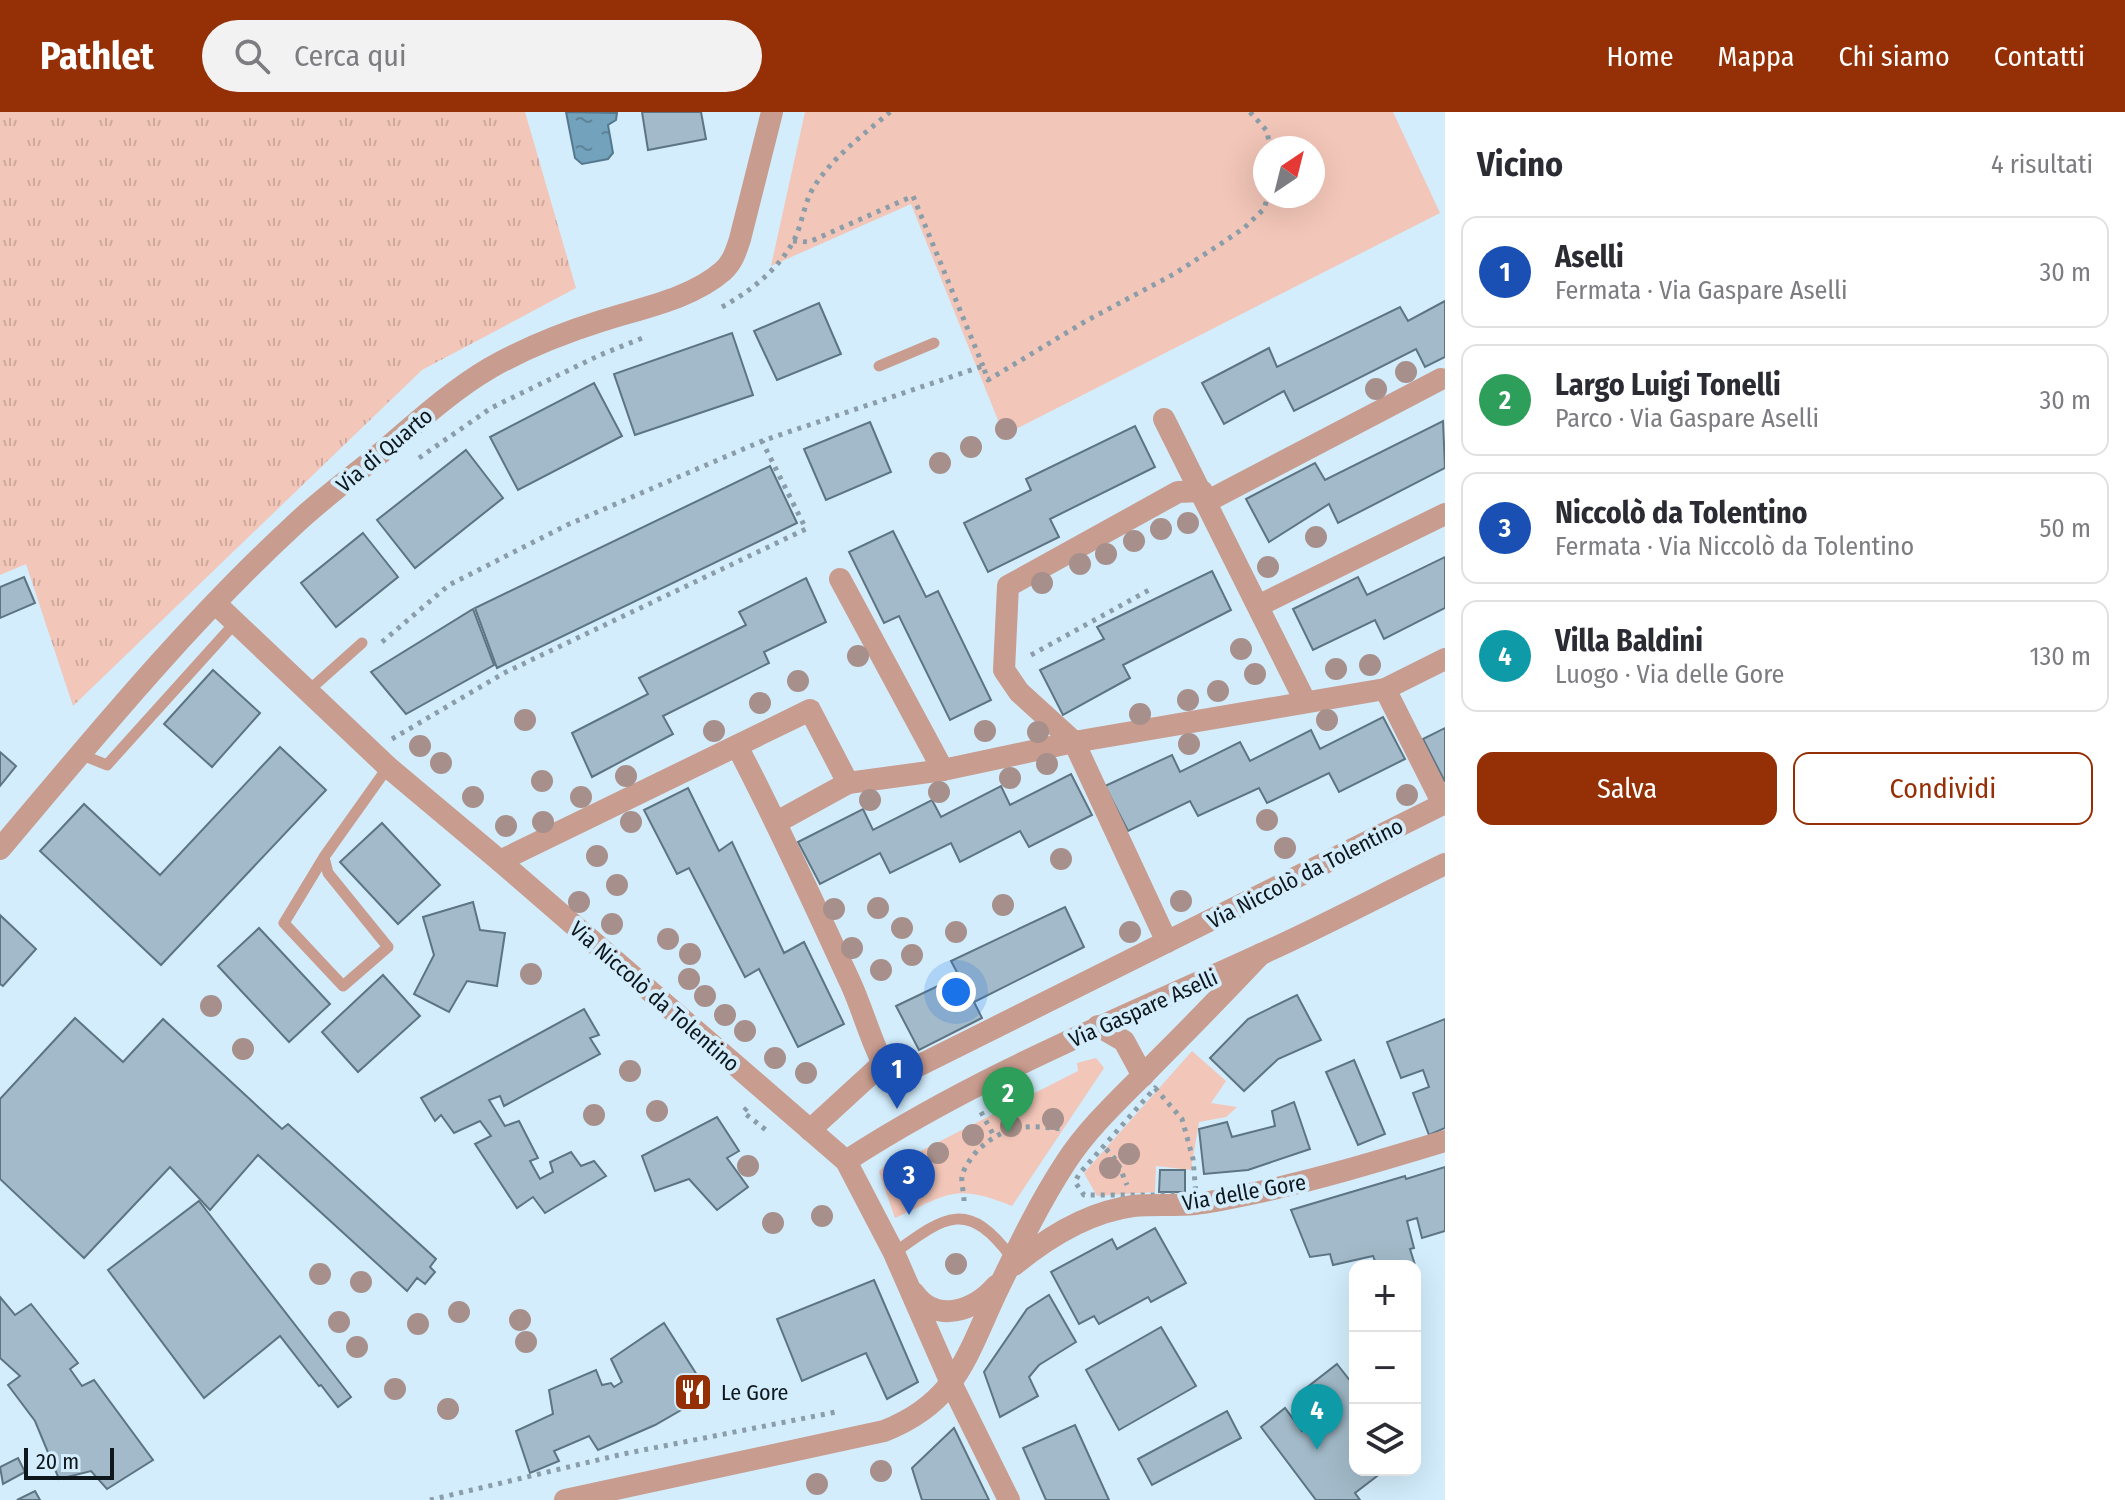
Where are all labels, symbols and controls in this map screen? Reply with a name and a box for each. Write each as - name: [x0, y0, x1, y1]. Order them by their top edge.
- search box: [202, 20, 762, 92]
- text: Pathlet: [40, 33, 154, 79]
- icon: search: [230, 34, 274, 78]
- text: Cerca qui: [294, 38, 407, 74]
- text: Home: [1607, 40, 1674, 73]
- text: Mappa: [1718, 40, 1794, 73]
- text: Chi siamo: [1838, 40, 1950, 73]
- text: Contatti: [1994, 40, 2085, 73]
- north arrow: [1253, 136, 1325, 208]
- text: Vicino: [1477, 144, 1563, 185]
- text: 4 risultati: [1991, 149, 2093, 180]
- text: Aselli: [1555, 239, 1624, 275]
- text: 1: [1500, 257, 1511, 288]
- text: 30 m: [2040, 257, 2091, 288]
- text: Fermata · Via Gaspare Aselli: [1555, 275, 1848, 306]
- text: Largo Luigi Tonelli: [1555, 367, 1781, 403]
- text: 2: [1499, 385, 1511, 416]
- text: 30 m: [2040, 385, 2091, 416]
- street label: Via di Quarto: [331, 402, 438, 498]
- text: Parco · Via Gaspare Aselli: [1555, 403, 1819, 434]
- text: Niccolò da Tolentino: [1555, 495, 1808, 531]
- text: 3: [1499, 513, 1511, 544]
- text: 50 m: [2039, 513, 2091, 544]
- text: Fermata · Via Niccolò da Tolentino: [1555, 531, 1914, 562]
- text: Villa Baldini: [1555, 623, 1703, 659]
- text: 4: [1498, 641, 1512, 672]
- text: 130 m: [2029, 641, 2091, 672]
- text: Luogo · Via delle Gore: [1555, 659, 1784, 690]
- button: Salva: [1477, 752, 1777, 825]
- button: Condividi: [1793, 752, 2093, 825]
- street label: Via Niccolò da Tolentino: [1203, 812, 1408, 934]
- street label: Via Niccolò da Tolentino: [564, 915, 745, 1077]
- street label: Via Gaspare Aselli: [1065, 964, 1222, 1053]
- your location: [936, 972, 976, 1012]
- pin: 1: [871, 1043, 923, 1109]
- pin: 2: [982, 1067, 1034, 1133]
- pin: 3: [883, 1149, 935, 1215]
- street label: Via delle Gore: [1180, 1168, 1308, 1217]
- map controls: [1349, 1260, 1421, 1476]
- button: +: [1349, 1260, 1421, 1332]
- button: −: [1349, 1332, 1421, 1404]
- restaurant icon: Le Gore: [672, 1371, 714, 1413]
- place label: Le Gore: [721, 1379, 788, 1406]
- pin: 4: [1291, 1384, 1343, 1450]
- button: layers: [1349, 1404, 1421, 1476]
- scale bar: [24, 1444, 114, 1480]
- text: 20 m: [36, 1448, 79, 1475]

